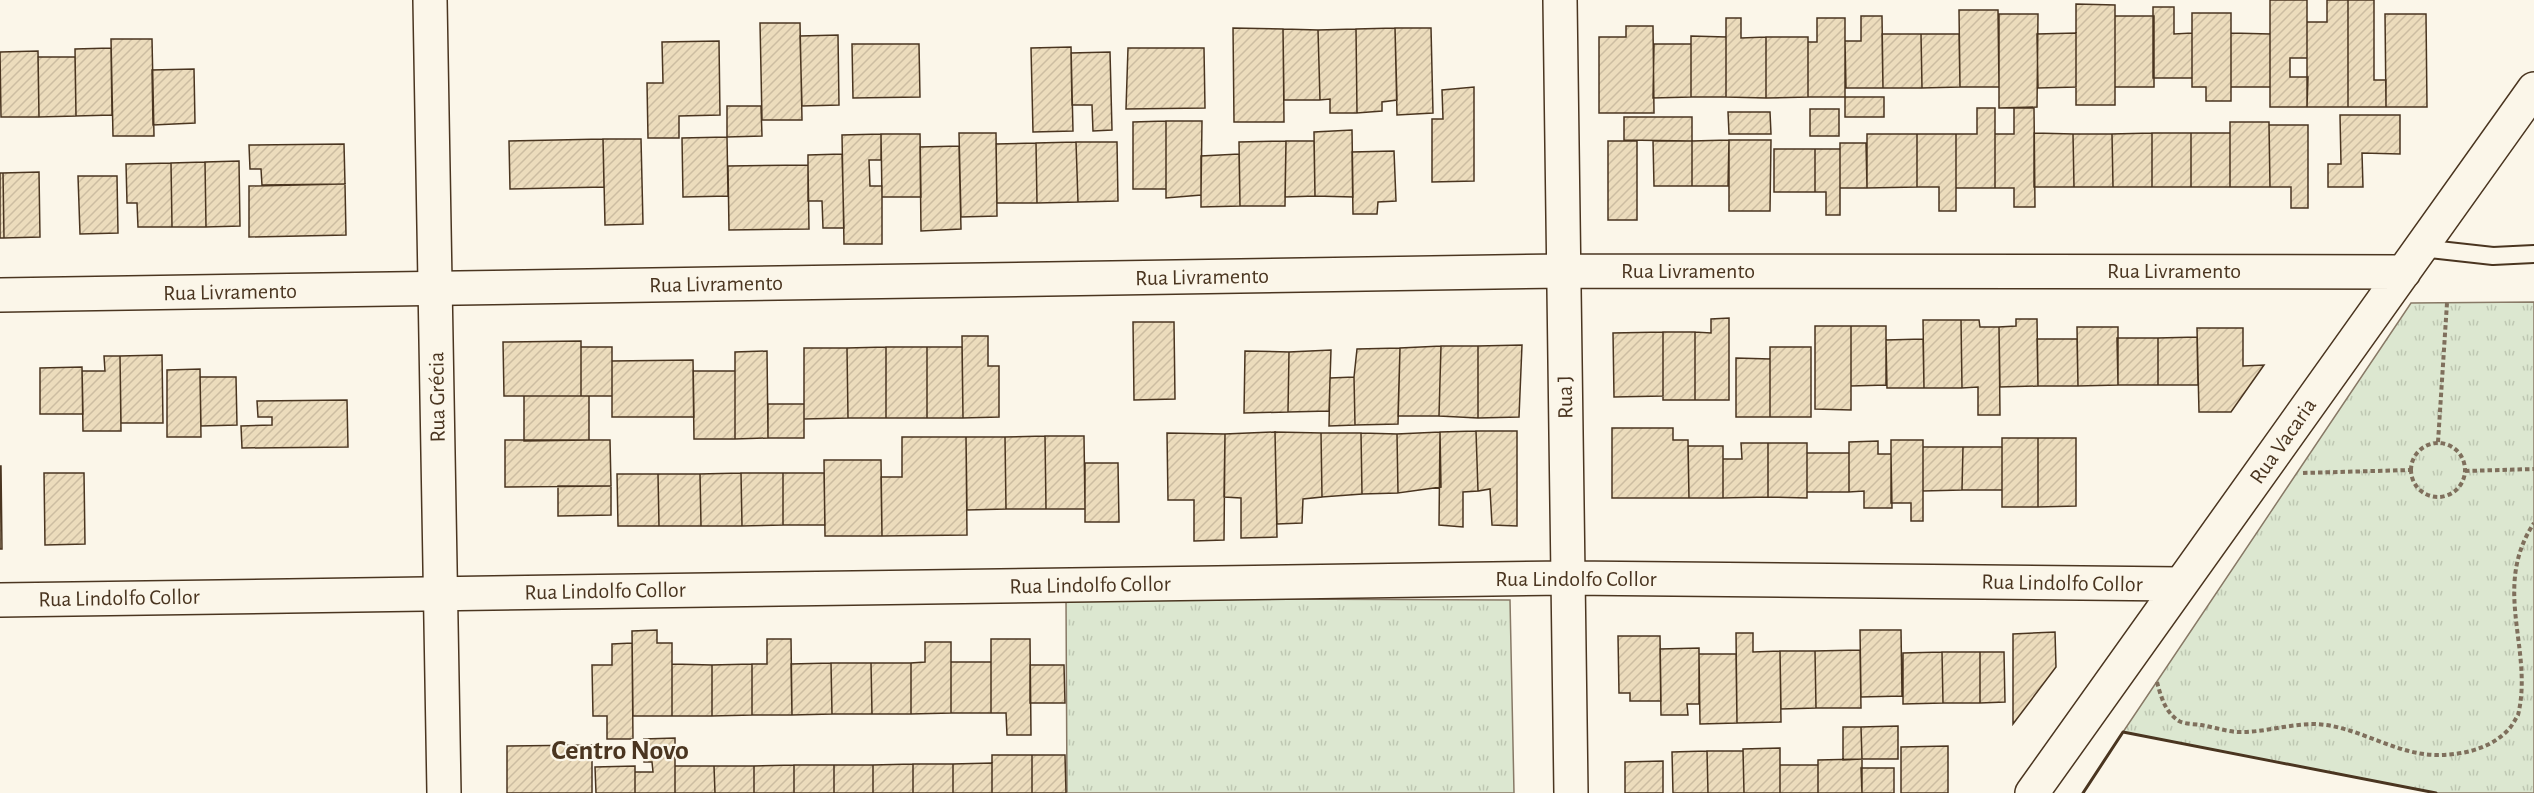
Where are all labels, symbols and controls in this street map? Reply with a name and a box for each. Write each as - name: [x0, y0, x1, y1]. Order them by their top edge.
- street label: Rua Livramento: [1621, 260, 1755, 282]
- street label: Rua Livramento: [2107, 260, 2241, 282]
- street label: Rua Livramento: [1135, 265, 1269, 289]
- street label: Rua Livramento: [649, 272, 783, 296]
- street label: Rua Livramento: [163, 280, 297, 304]
- street label: Rua Grécia: [425, 351, 449, 443]
- street label: Rua J: [1554, 375, 1576, 419]
- street label: Rua Vacaria: [2246, 394, 2320, 488]
- street label: Rua Lindolfo Collor: [1495, 568, 1657, 590]
- street label: Rua Lindolfo Collor: [1981, 571, 2143, 595]
- street label: Rua Lindolfo Collor: [1009, 573, 1171, 597]
- street label: Rua Lindolfo Collor: [524, 579, 686, 603]
- street label: Rua Lindolfo Collor: [38, 586, 200, 610]
- district label: Centro Novo: [551, 737, 689, 765]

